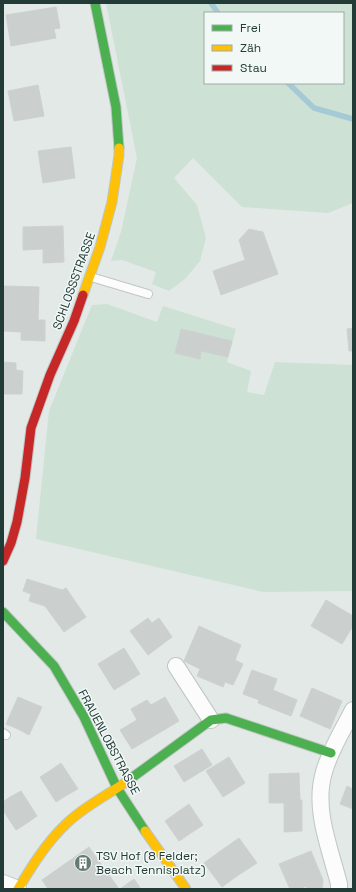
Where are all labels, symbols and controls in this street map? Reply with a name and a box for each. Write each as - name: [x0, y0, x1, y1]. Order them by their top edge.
- legend: [204, 12, 344, 84]
- text: Frei: [240, 20, 261, 36]
- text: Zäh: [240, 40, 261, 56]
- text: Stau: [240, 60, 267, 76]
- street label: SCHLOSSSTRASSE: [49, 230, 99, 332]
- street label: FRAUENLOBSTRASSE: [75, 687, 144, 798]
- place label: TSV Hof (8 Felder; Beach Tennisplatz): [96, 848, 206, 878]
- building icon: TSV Hof (8 Felder; Beach Tennisplatz): [73, 853, 93, 873]

